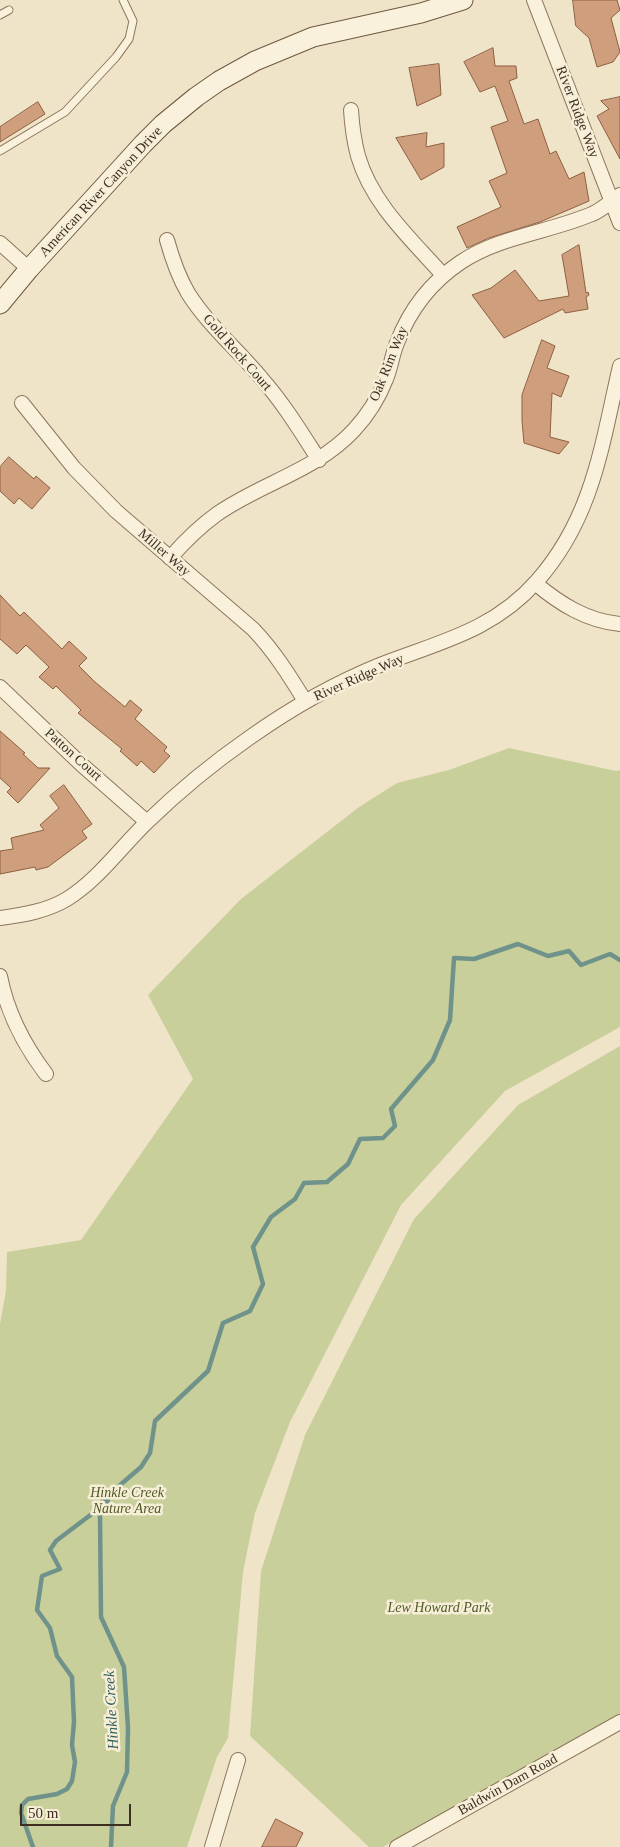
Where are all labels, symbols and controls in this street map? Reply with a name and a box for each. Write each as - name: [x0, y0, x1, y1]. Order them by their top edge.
- street label: River Ridge Way: [552, 64, 602, 160]
- street label: American River Canyon Drive: [36, 123, 166, 261]
- street label: Gold Rock Court: [199, 311, 275, 395]
- street label: Oak Rim Way: [366, 324, 412, 404]
- street label: Miller Way: [134, 526, 194, 580]
- street label: River Ridge Way: [311, 651, 407, 705]
- street label: Patton Court: [41, 725, 105, 785]
- park label: Hinkle Creek Nature Area: [90, 1485, 164, 1518]
- park label: Lew Howard Park: [388, 1600, 490, 1616]
- water label: Hinkle Creek: [101, 1670, 123, 1750]
- street label: Baldwin Dam Road: [455, 1751, 561, 1819]
- scale bar: [22, 1794, 134, 1826]
- text: 50 m: [28, 1805, 58, 1821]

